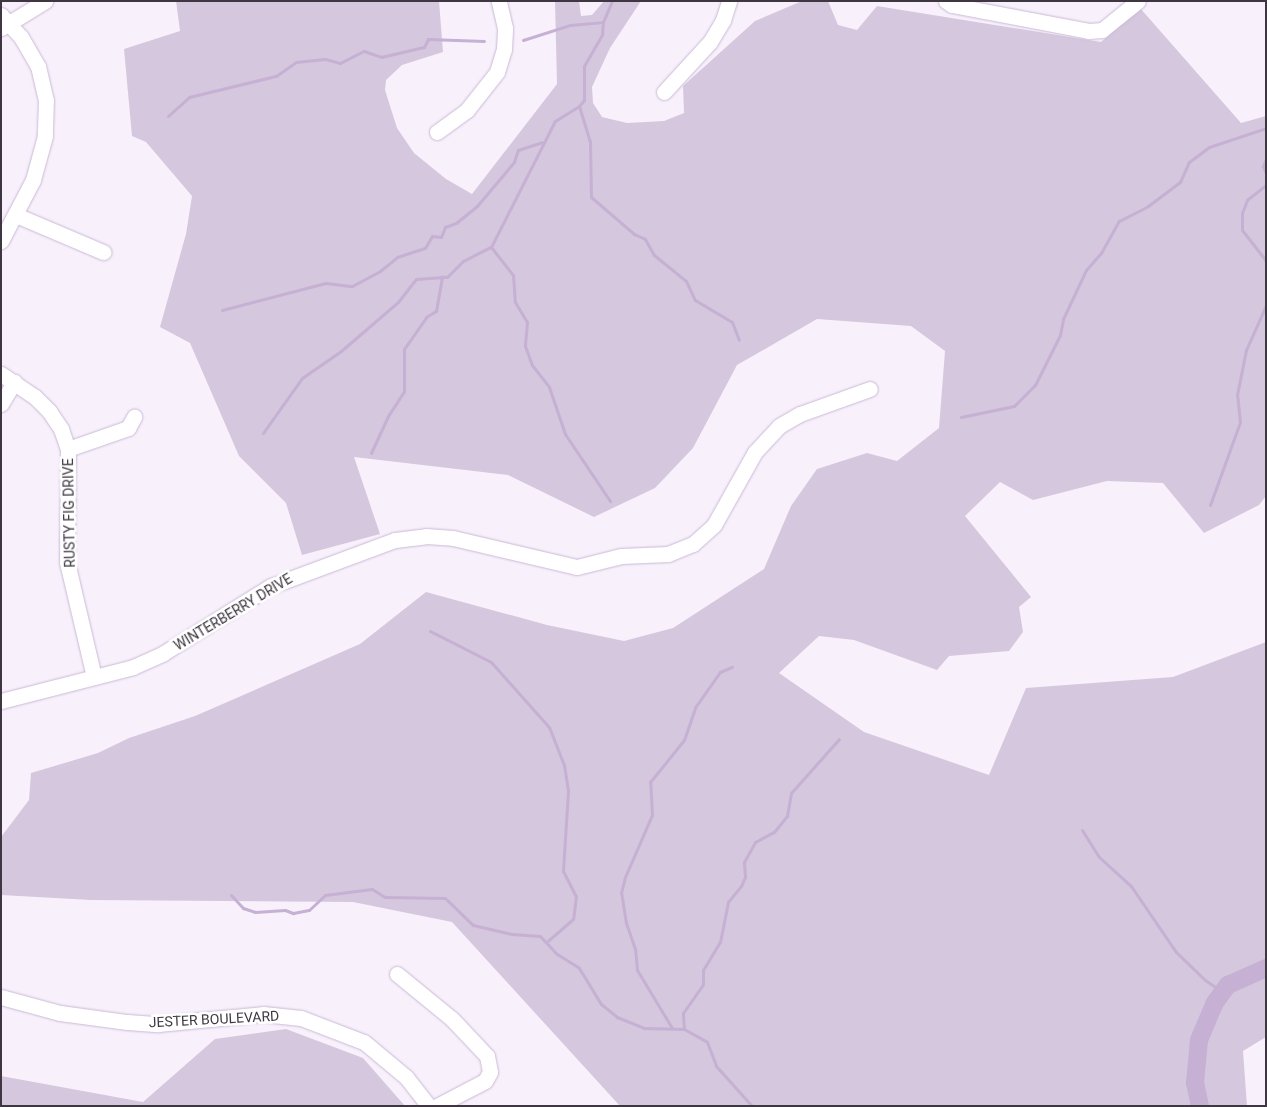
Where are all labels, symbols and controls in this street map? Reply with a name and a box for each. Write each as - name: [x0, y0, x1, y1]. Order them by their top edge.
- street label: RUSTY FIG DRIVE: [60, 458, 78, 568]
- street label: WINTERBERRY DRIVE: [171, 570, 295, 654]
- street label: JESTER BOULEVARD: [148, 1007, 280, 1031]

